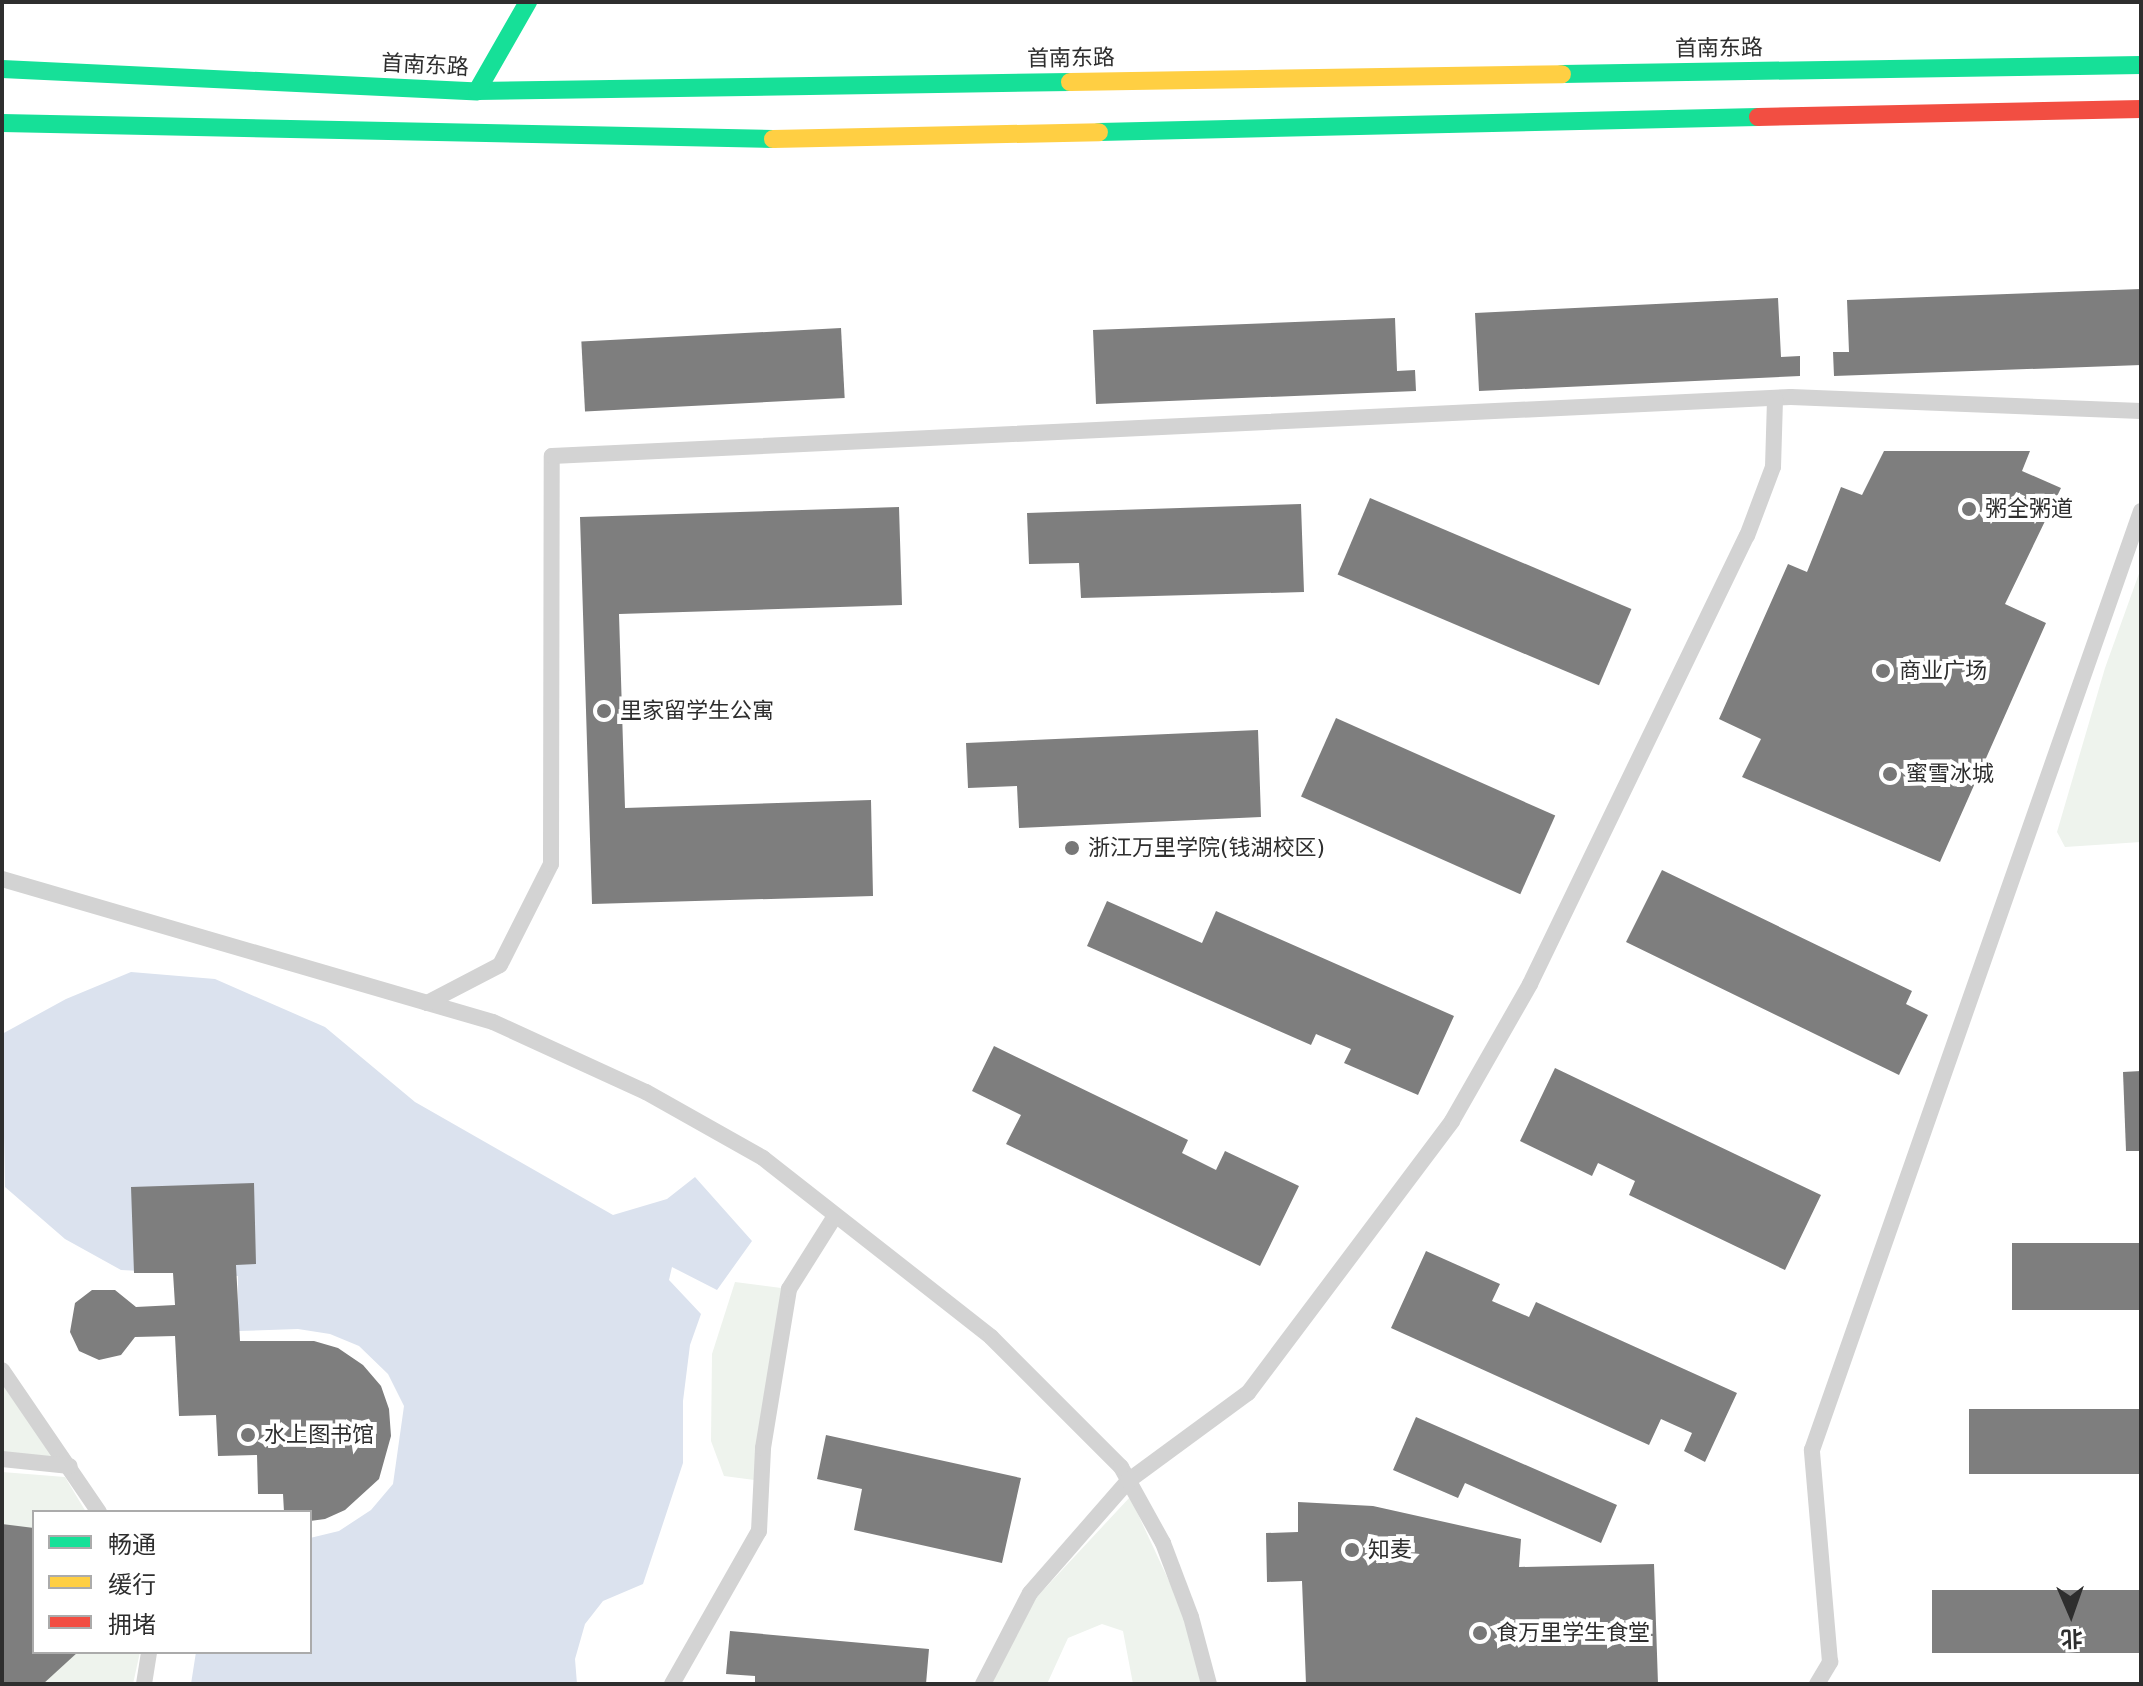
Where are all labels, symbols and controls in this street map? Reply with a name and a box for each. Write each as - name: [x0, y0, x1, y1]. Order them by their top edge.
- street label: 首南东路: [1675, 34, 1763, 62]
- street label: 首南东路: [1027, 44, 1115, 72]
- street label: 首南东路: [380, 50, 470, 80]
- place label: 粥全粥道: [1985, 496, 2073, 522]
- marker: 粥全粥道: [1960, 500, 1978, 518]
- place label: 商业广场: [1899, 658, 1987, 684]
- marker: 商业广场: [1874, 662, 1892, 680]
- place label: 里家留学生公寓: [620, 698, 774, 724]
- marker: 里家留学生公寓: [595, 702, 613, 720]
- place label: 蜜雪冰城: [1906, 761, 1994, 787]
- marker: 蜜雪冰城: [1881, 765, 1899, 783]
- place label: 浙江万里学院(钱湖校区): [1088, 835, 1325, 861]
- marker: 浙江万里学院(钱湖校区): [1063, 839, 1081, 857]
- place label: 水上图书馆: [264, 1422, 374, 1448]
- marker: 水上图书馆: [239, 1426, 257, 1444]
- legend: [32, 1510, 312, 1654]
- text: 畅通: [108, 1531, 156, 1559]
- place label: 知麦: [1368, 1537, 1412, 1563]
- marker: 知麦: [1343, 1541, 1361, 1559]
- text: 缓行: [108, 1571, 156, 1599]
- north arrow: [2031, 1574, 2111, 1654]
- text: 拥堵: [108, 1611, 156, 1639]
- place label: 食万里学生食堂: [1496, 1620, 1650, 1646]
- marker: 食万里学生食堂: [1471, 1624, 1489, 1642]
- text: 北: [2060, 1626, 2083, 1651]

